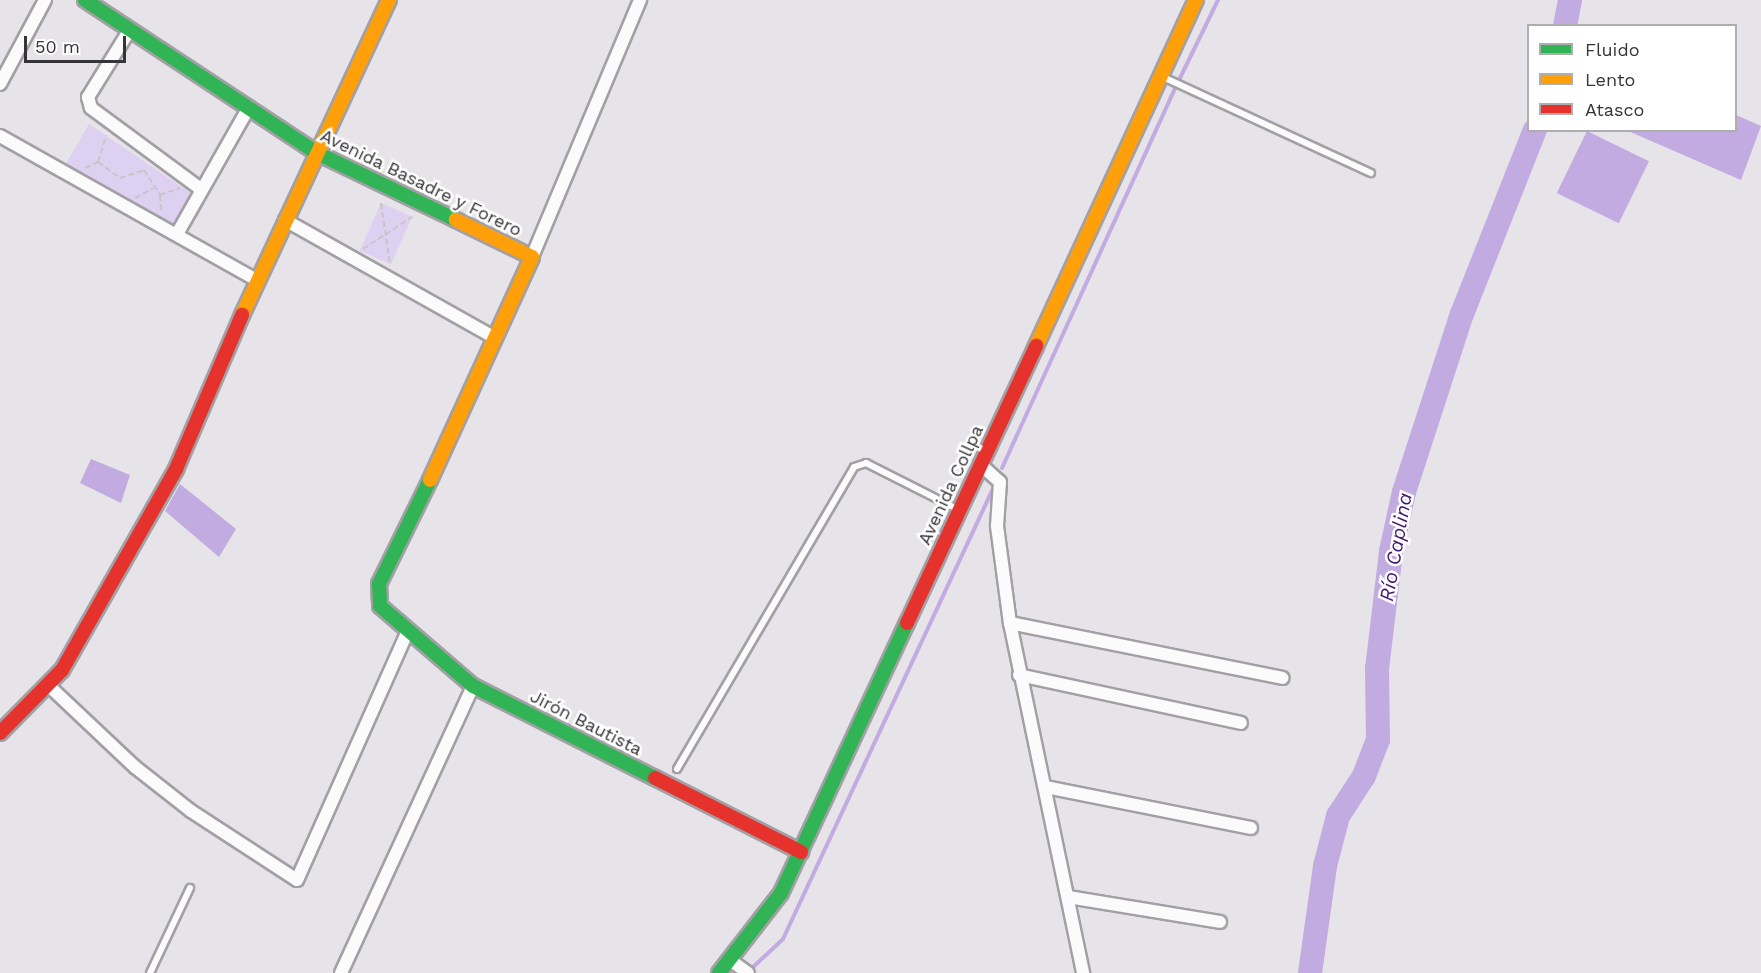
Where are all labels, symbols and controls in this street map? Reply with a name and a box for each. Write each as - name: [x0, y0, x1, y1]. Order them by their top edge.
- scale bar: [27, 24, 129, 62]
- legend: [1527, 24, 1737, 132]
- text: 50 m: [35, 36, 80, 57]
- text: Fluido: [1585, 39, 1639, 60]
- text: Lento: [1585, 69, 1635, 90]
- text: Atasco: [1585, 99, 1644, 120]
- street label: Avenida Basadre y Forero: [316, 125, 526, 241]
- street label: Avenida Collpa: [914, 421, 988, 549]
- water label: Río Caplina: [1375, 491, 1417, 603]
- street label: Jirón Bautista: [526, 686, 646, 760]

